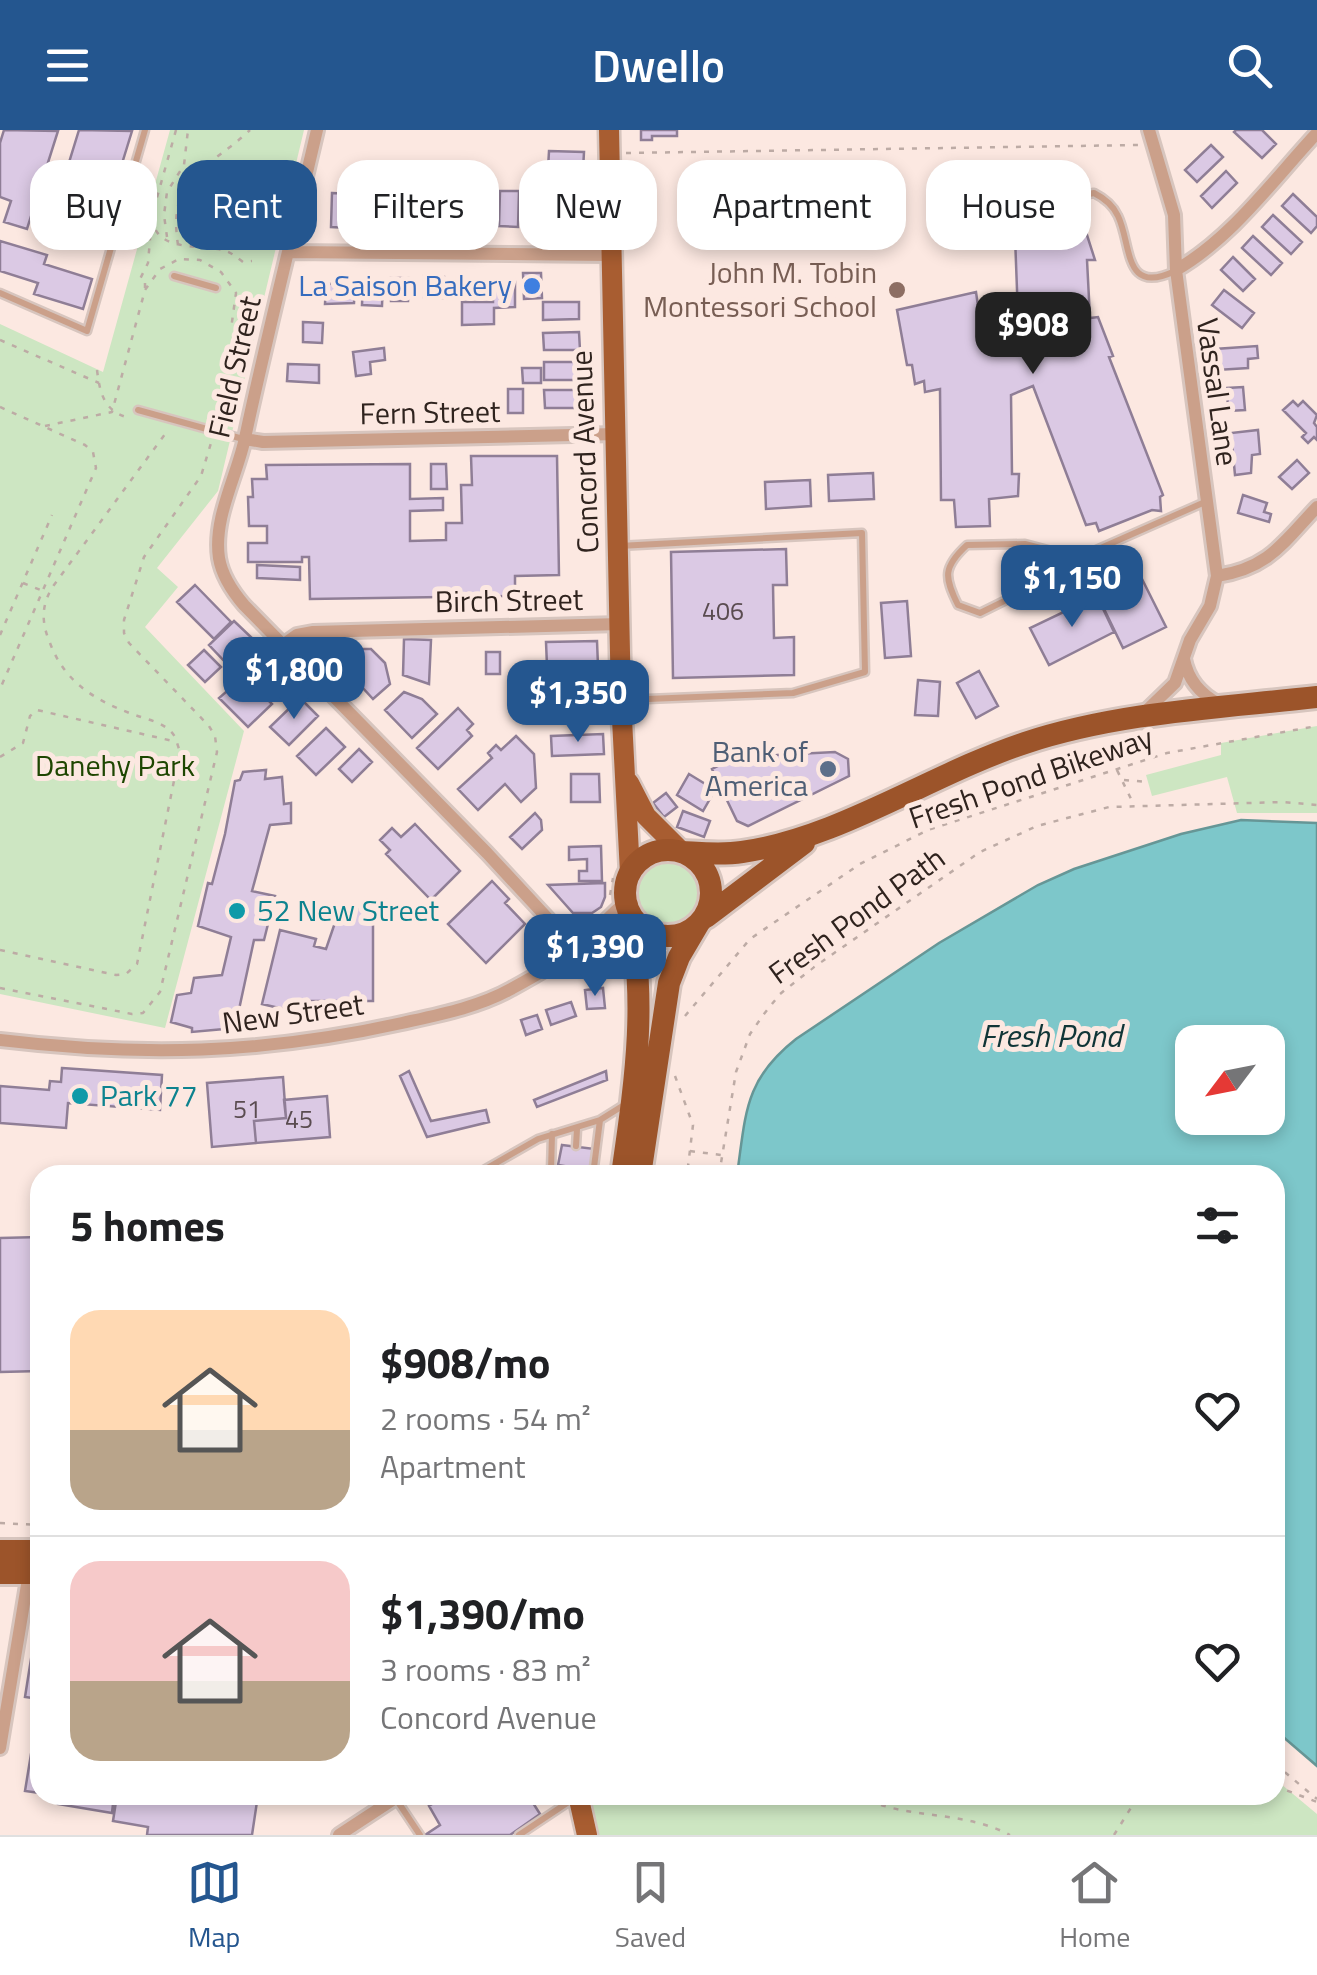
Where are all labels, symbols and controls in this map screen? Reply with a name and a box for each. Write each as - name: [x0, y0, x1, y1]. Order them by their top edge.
- text: Dwello: [592, 31, 725, 99]
- icon: menu: [40, 38, 95, 93]
- icon: search: [1222, 38, 1277, 93]
- chip: Buy: [30, 160, 157, 250]
- chip: Rent: [177, 160, 317, 250]
- chip: Filters: [337, 160, 499, 250]
- chip: New: [519, 160, 657, 250]
- chip: Apartment: [677, 160, 906, 250]
- chip: House: [926, 160, 1091, 250]
- place label: John M. Tobin Montessori School: [643, 249, 877, 329]
- place label: La Saison Bakery: [298, 262, 512, 308]
- marker: La Saison Bakery: [521, 275, 543, 297]
- marker: John M. Tobin Montessori School: [886, 279, 908, 301]
- street label: Field Street: [195, 291, 273, 442]
- pin: $908: [974, 292, 1092, 377]
- text: $908: [997, 300, 1069, 348]
- street label: Vassal Lane: [1185, 315, 1251, 469]
- street label: Concord Avenue: [557, 350, 611, 554]
- street label: Fern Street: [359, 388, 501, 436]
- pin: $1,150: [991, 545, 1153, 630]
- text: $1,150: [1023, 553, 1121, 601]
- street label: Birch Street: [434, 576, 584, 624]
- house number: 406: [702, 592, 744, 630]
- pin: $1,800: [213, 637, 375, 722]
- text: $1,800: [245, 645, 343, 693]
- pin: $1,350: [497, 660, 659, 745]
- text: $1,350: [529, 668, 627, 716]
- street label: Fresh Pond Bikeway: [903, 714, 1159, 840]
- place label: Bank of America: [705, 728, 808, 808]
- park label: Danehy Park: [35, 742, 195, 788]
- marker: Bank of America: [817, 758, 839, 780]
- street label: Fresh Pond Path: [759, 835, 954, 995]
- place label: 52 New Street: [257, 887, 440, 933]
- marker: 52 New Street: [226, 900, 248, 922]
- pin: $1,390: [514, 914, 676, 999]
- text: $1,390: [546, 922, 644, 970]
- street label: New Street: [219, 980, 367, 1046]
- water label: Fresh Pond: [980, 1011, 1126, 1059]
- north arrow: [1175, 1025, 1285, 1135]
- map controls: [1175, 1025, 1285, 1135]
- place label: Park 77: [100, 1072, 198, 1118]
- marker: Park 77: [69, 1085, 91, 1107]
- house number: 51: [233, 1090, 261, 1128]
- house number: 45: [285, 1100, 313, 1138]
- text: 5 homes: [70, 1193, 225, 1257]
- icon: filters: [1190, 1198, 1245, 1253]
- text: $908/mo: [380, 1330, 550, 1394]
- icon: home: [150, 1350, 270, 1470]
- icon: heart: [1190, 1383, 1245, 1438]
- text: 2 rooms · 54 m²: [380, 1394, 591, 1442]
- text: Apartment: [380, 1442, 526, 1490]
- text: $1,390/mo: [380, 1581, 585, 1645]
- icon: home: [150, 1601, 270, 1721]
- icon: heart: [1190, 1634, 1245, 1689]
- text: 3 rooms · 83 m²: [380, 1645, 591, 1693]
- text: Concord Avenue: [380, 1693, 597, 1741]
- tab: Map: [187, 1855, 242, 1958]
- tab: Saved: [615, 1855, 686, 1958]
- tab: Home: [1059, 1855, 1130, 1958]

